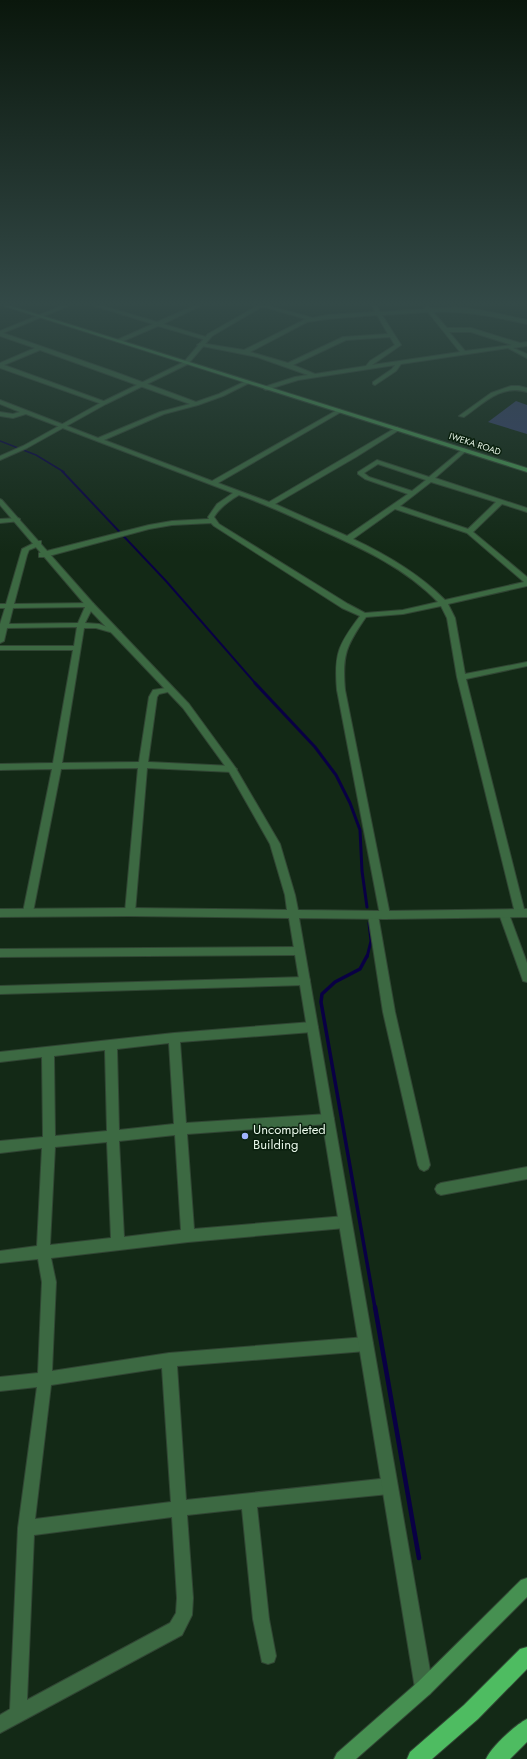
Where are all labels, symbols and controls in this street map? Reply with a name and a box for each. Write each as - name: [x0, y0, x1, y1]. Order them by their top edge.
- street label: IWEKA ROAD: [448, 429, 503, 458]
- place label: Uncompleted Building: [253, 1120, 326, 1154]
- marker: Uncompleted Building: [240, 1131, 250, 1141]

